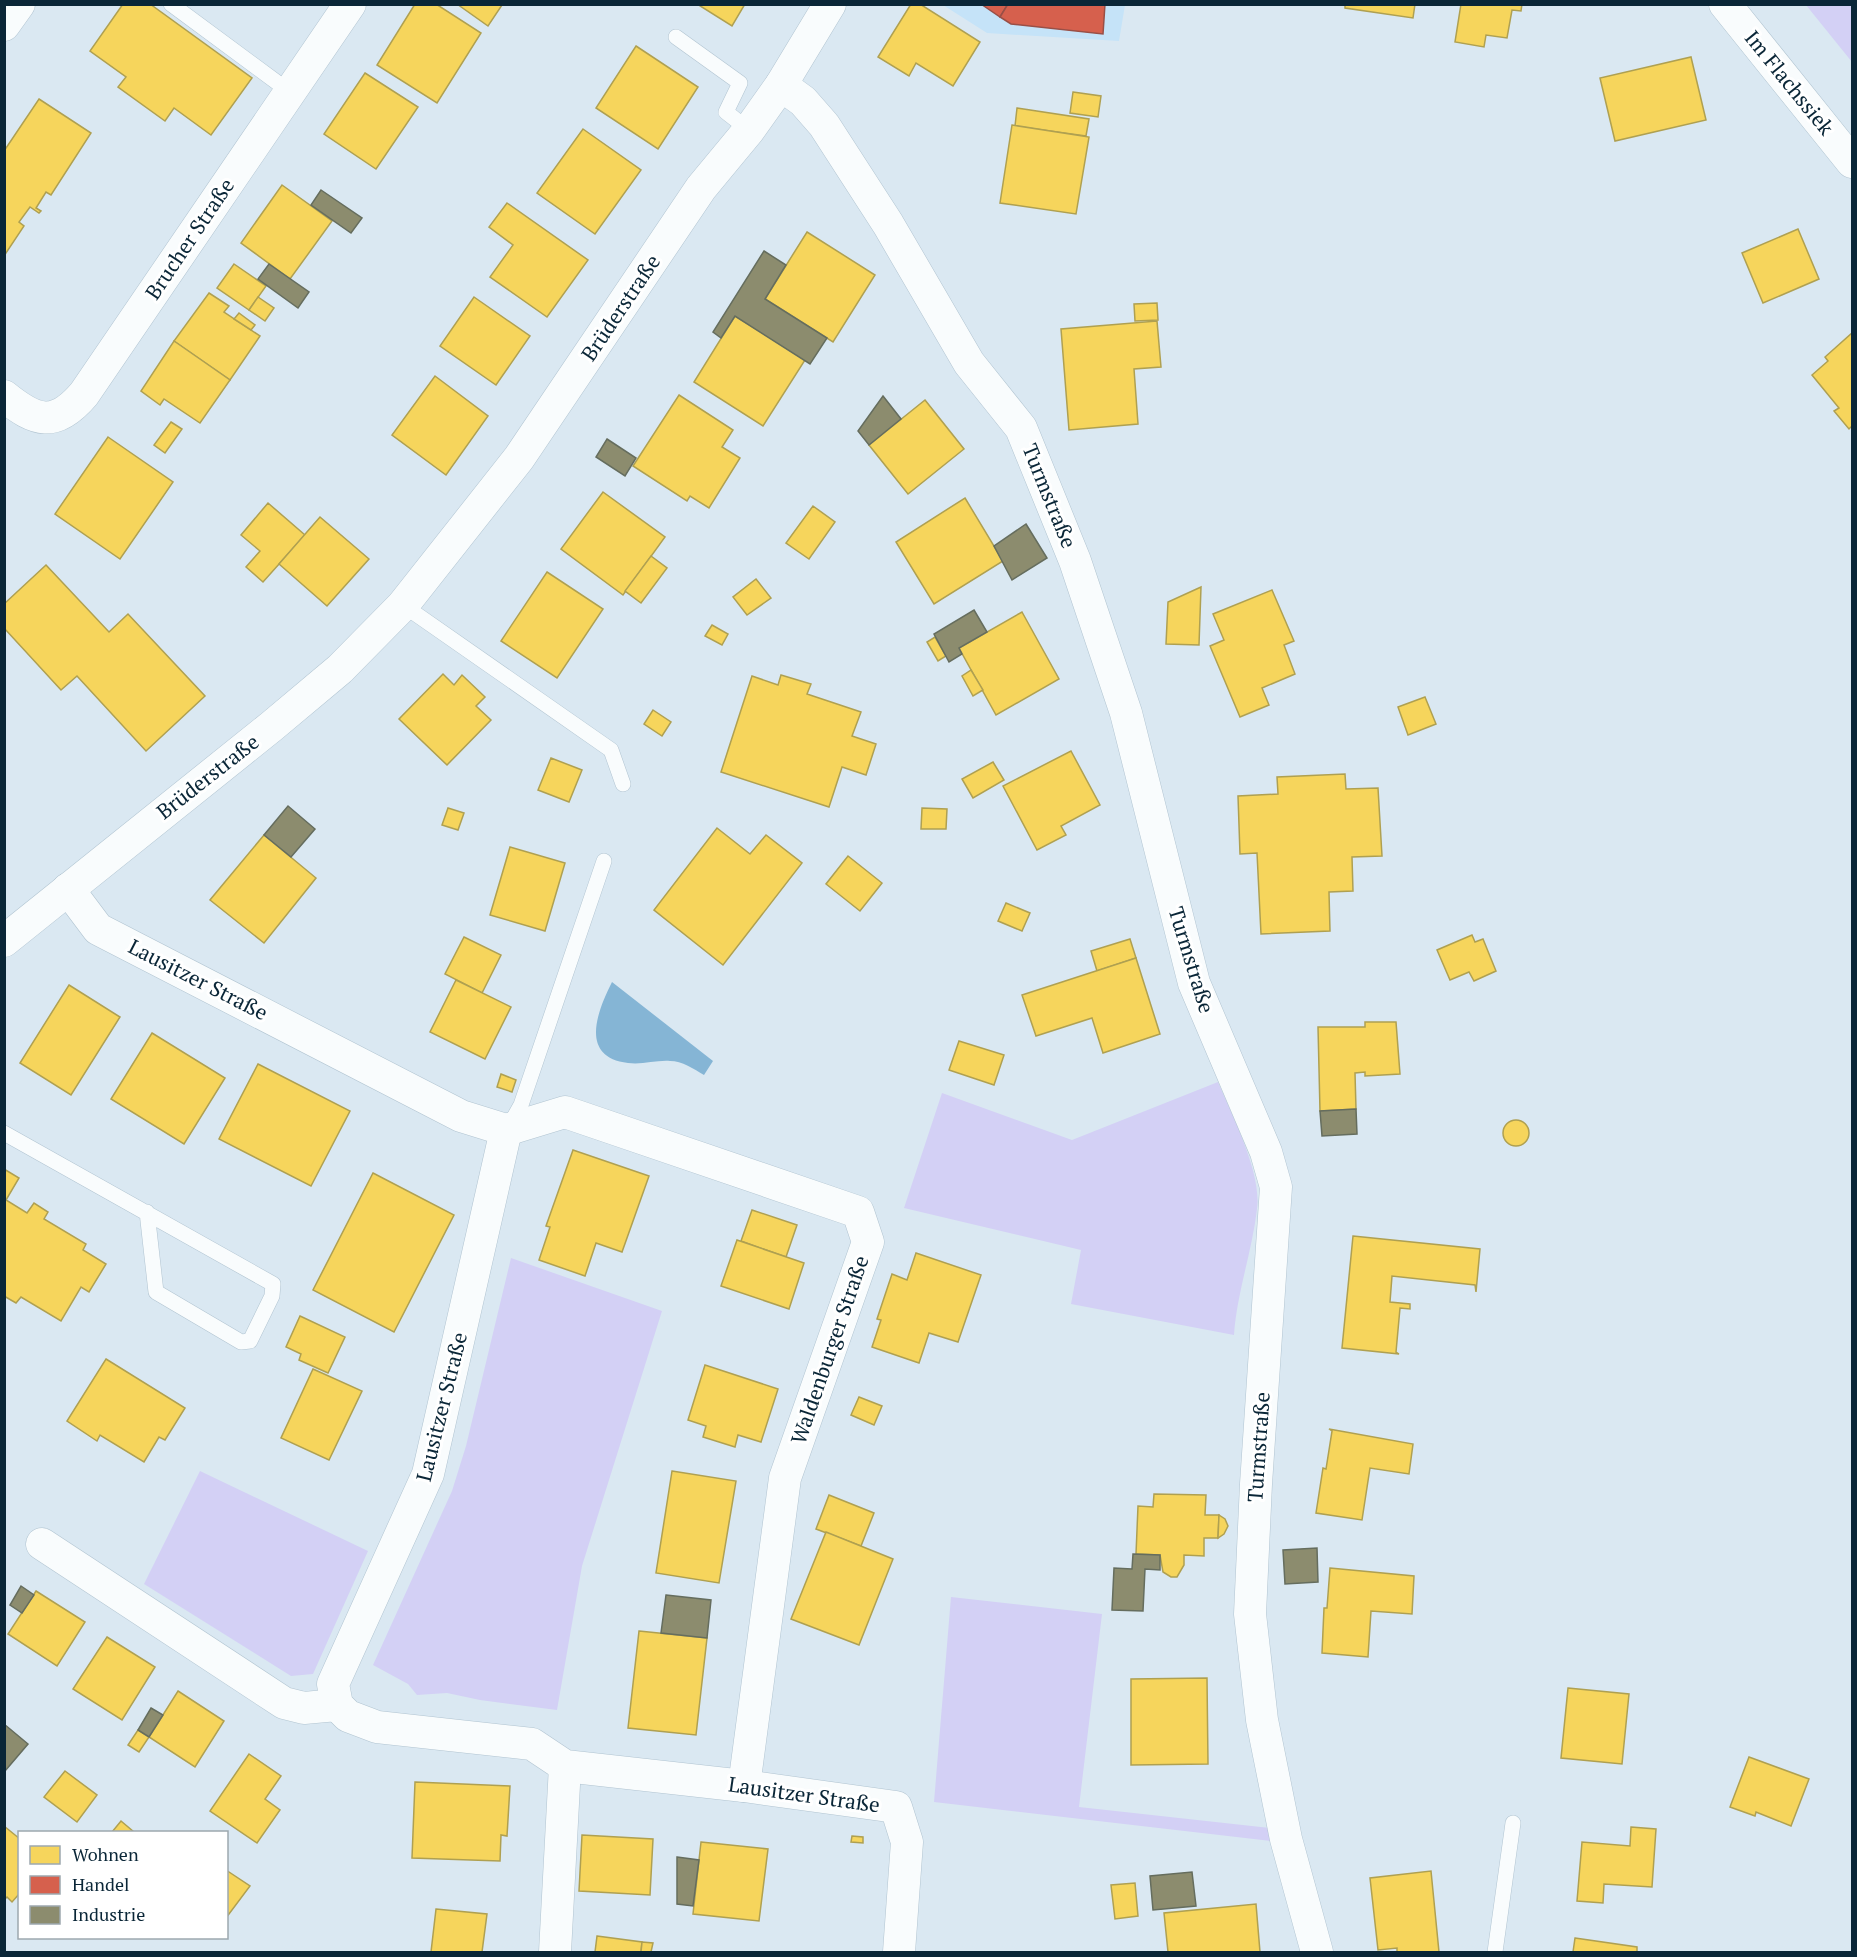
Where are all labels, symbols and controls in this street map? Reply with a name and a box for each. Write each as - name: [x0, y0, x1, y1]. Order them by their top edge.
- street label: Im Flachssiek: [1739, 24, 1841, 141]
- street label: Brucher Straße: [138, 172, 240, 305]
- street label: Brüderstraße: [574, 249, 666, 366]
- street label: Turmstraße: [1016, 439, 1084, 552]
- street label: Brüderstraße: [150, 727, 264, 825]
- street label: Turmstraße: [1162, 903, 1221, 1016]
- street label: Lausitzer Straße: [124, 932, 273, 1026]
- street label: Waldenburger Straße: [784, 1252, 875, 1448]
- street label: Lausitzer Straße: [409, 1329, 473, 1484]
- street label: Turmstraße: [1240, 1391, 1276, 1503]
- street label: Lausitzer Straße: [727, 1770, 882, 1819]
- legend: [18, 1831, 228, 1939]
- text: Wohnen: [72, 1842, 139, 1866]
- text: Handel: [72, 1872, 129, 1896]
- text: Industrie: [72, 1902, 145, 1926]

